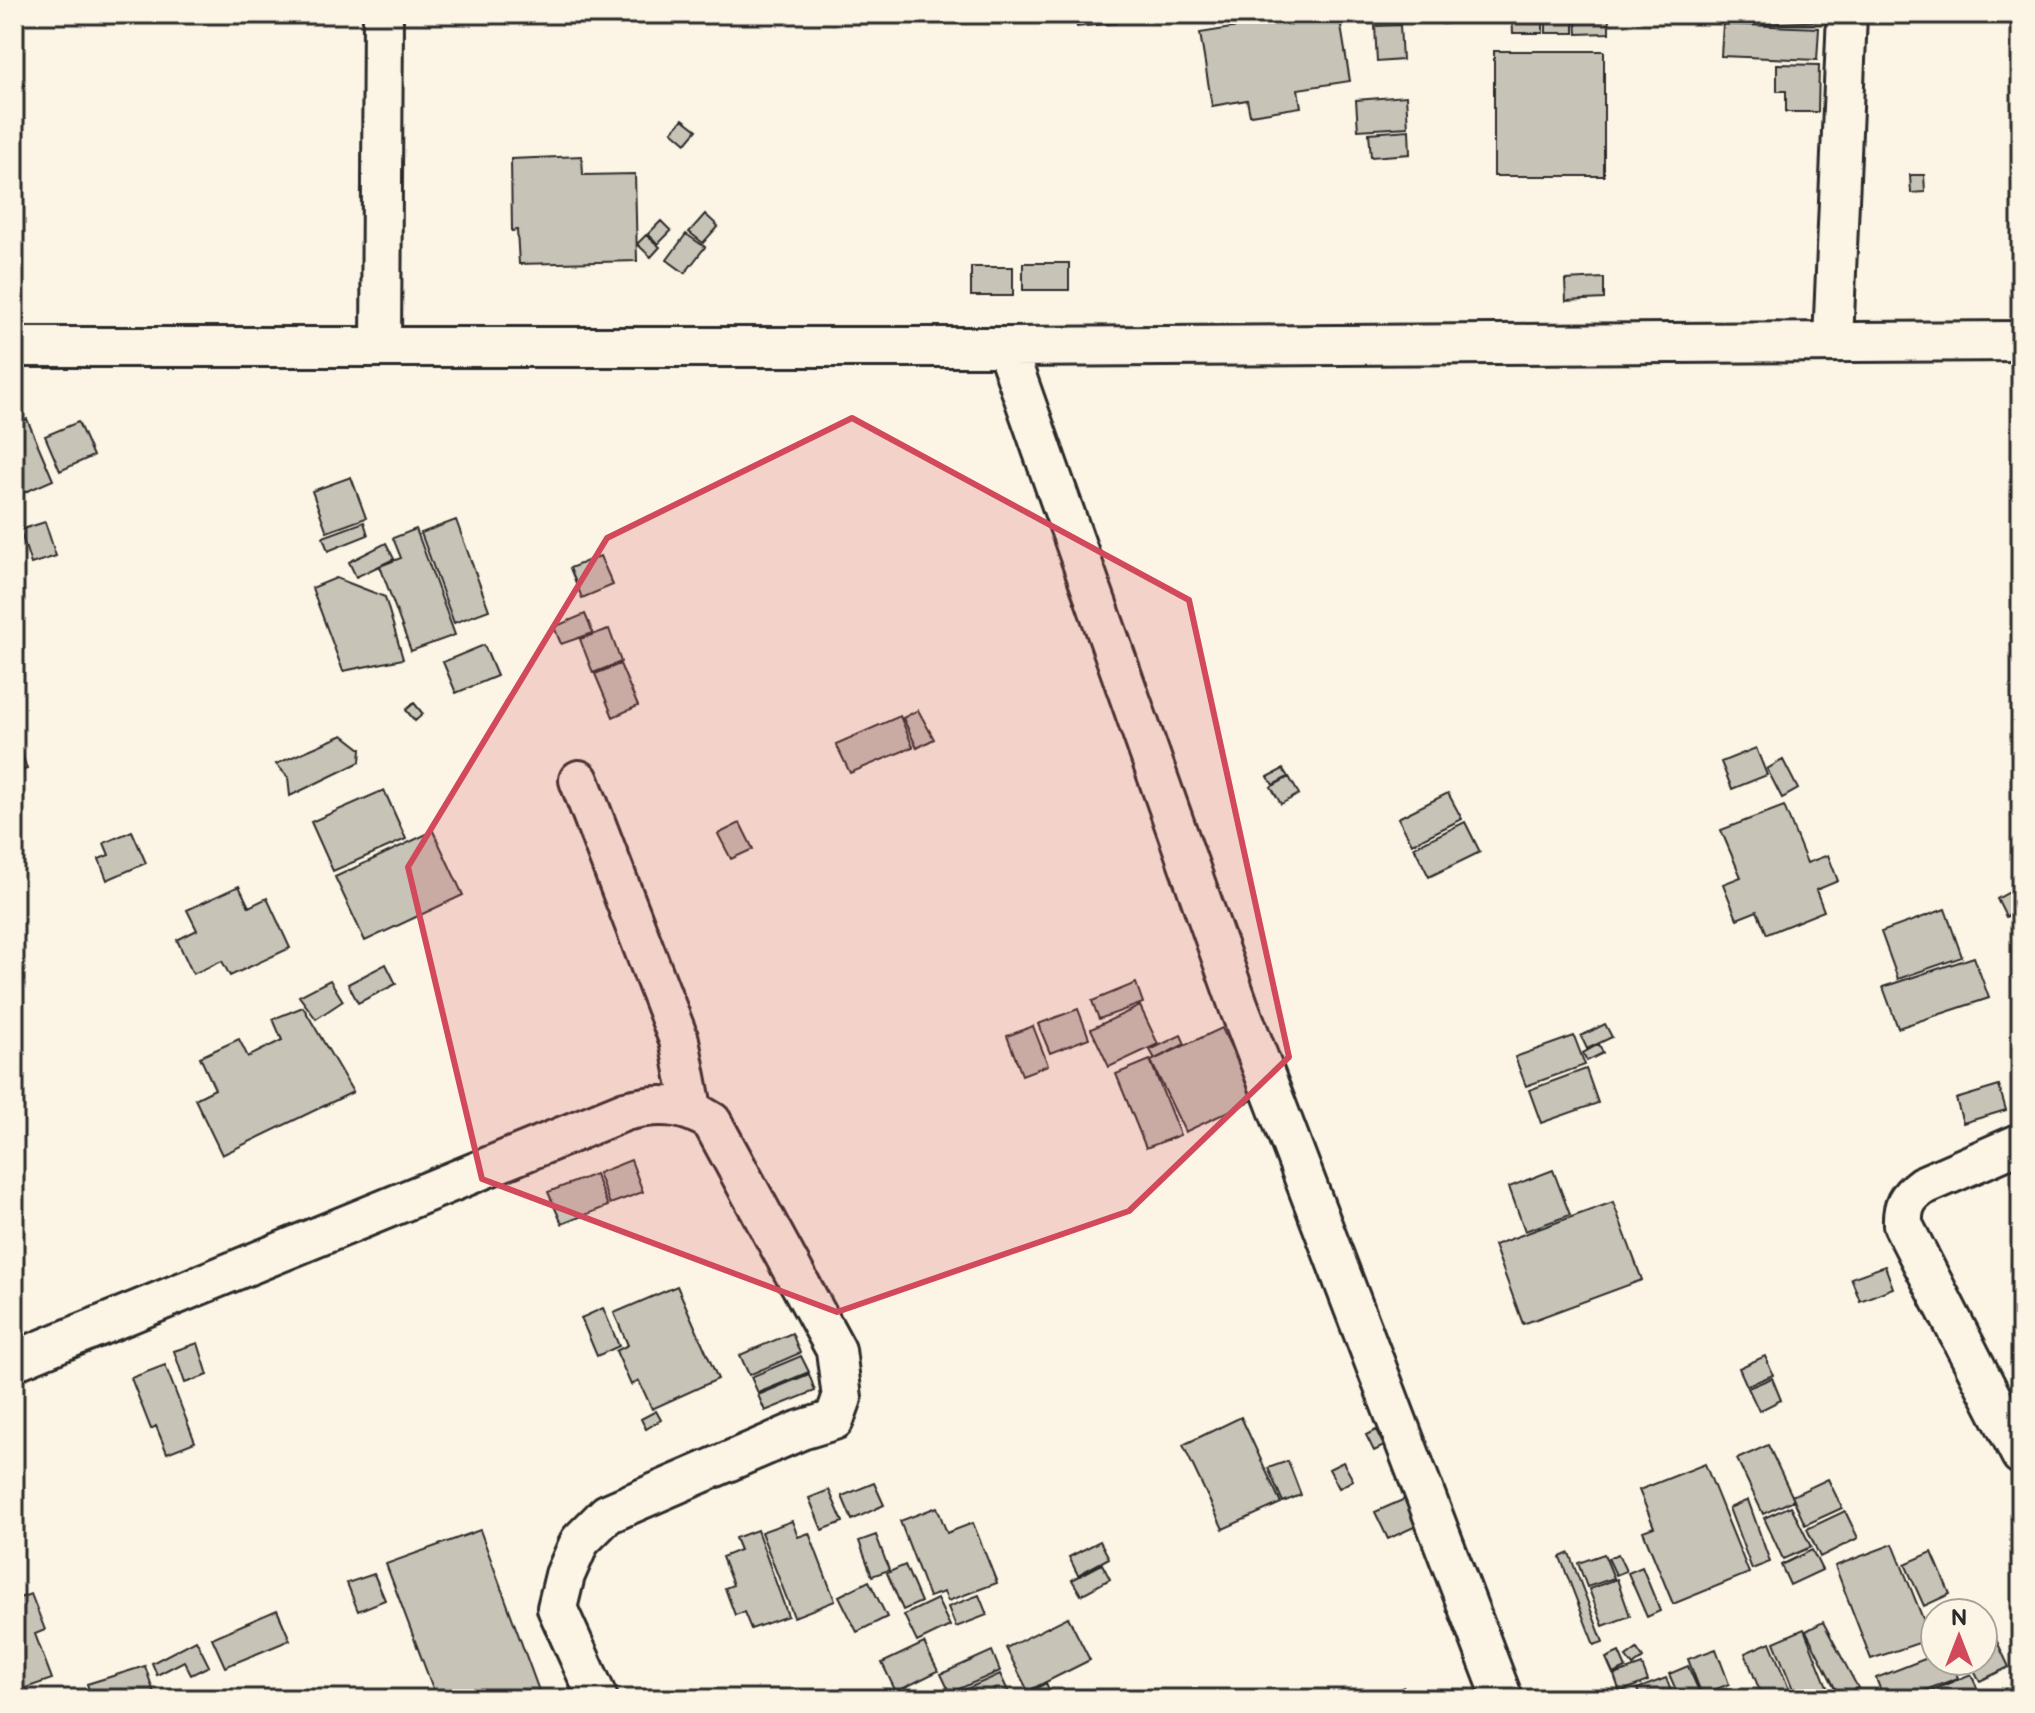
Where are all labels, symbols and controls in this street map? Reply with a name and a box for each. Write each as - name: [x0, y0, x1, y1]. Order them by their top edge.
- north arrow: [1919, 1597, 1999, 1677]
- text: N: [1951, 1605, 1967, 1632]

